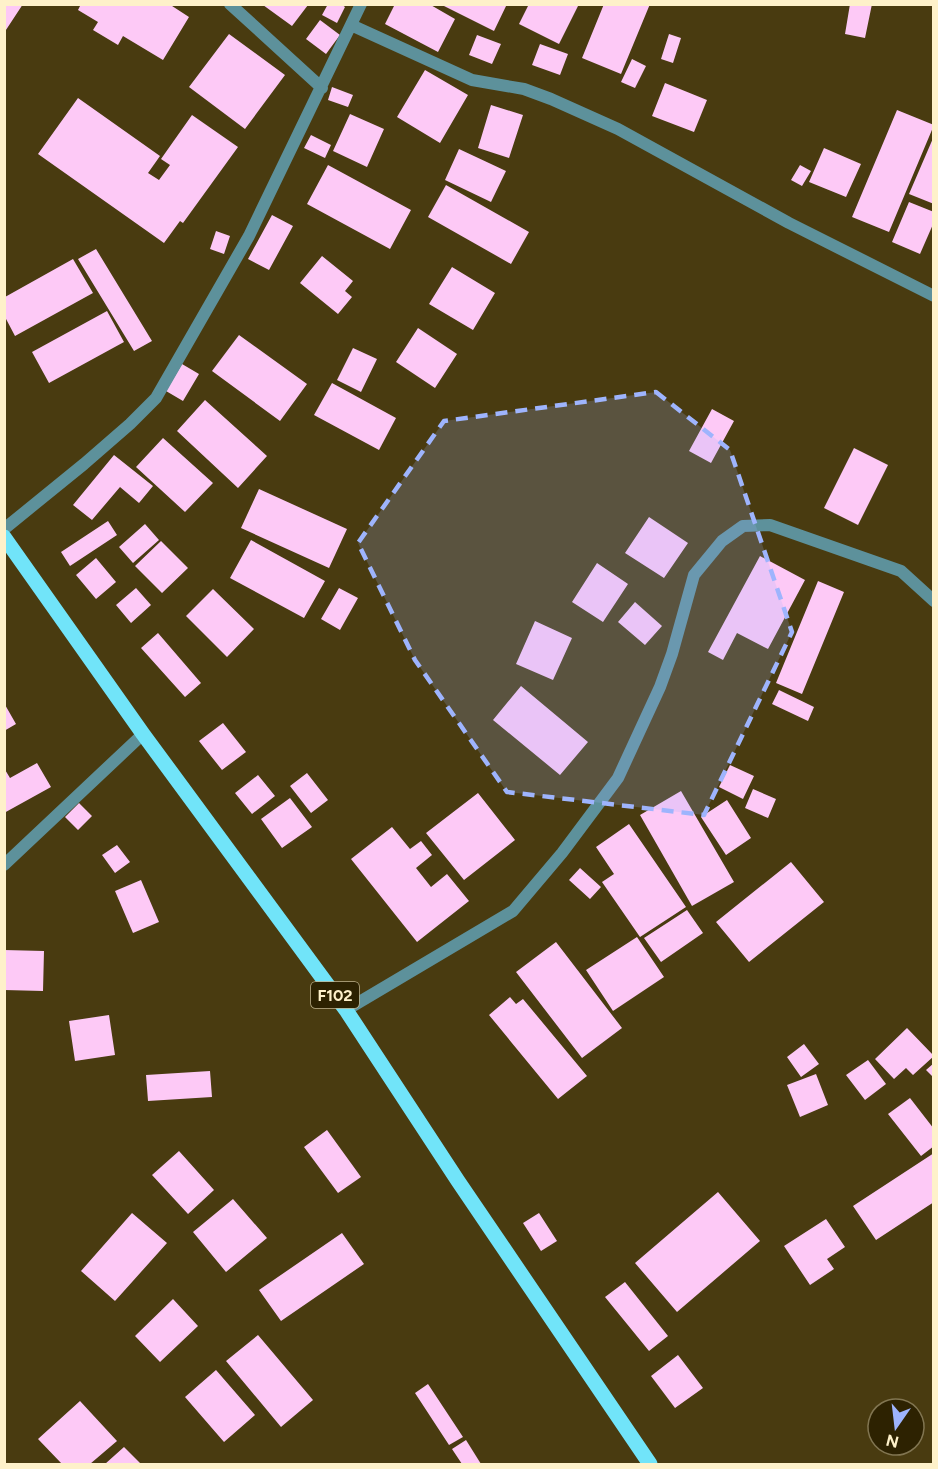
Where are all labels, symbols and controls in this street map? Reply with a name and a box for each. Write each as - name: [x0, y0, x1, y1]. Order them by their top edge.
- road number: F102: [311, 982, 359, 1008]
- north arrow: [866, 1397, 926, 1457]
- text: N: [884, 1430, 901, 1452]

